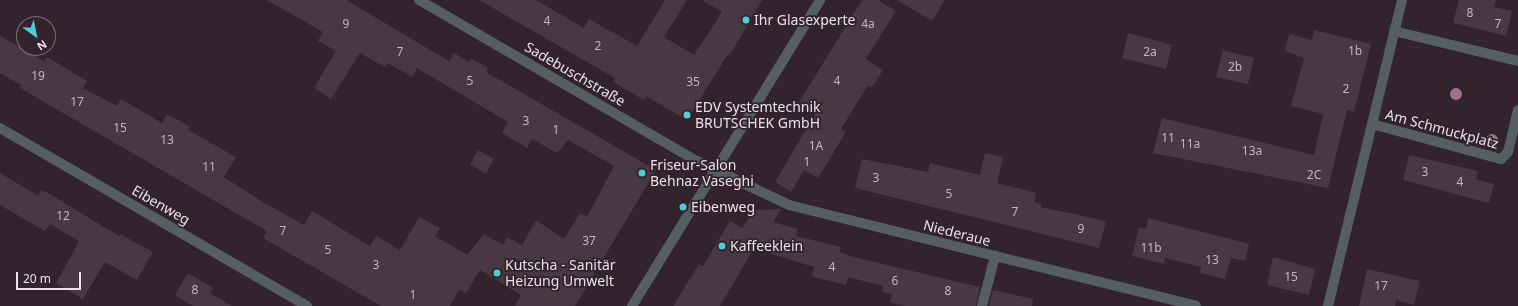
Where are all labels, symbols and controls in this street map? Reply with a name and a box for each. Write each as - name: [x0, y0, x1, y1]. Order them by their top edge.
- house number: 8: [1467, 6, 1473, 20]
- place label: Ihr Glasexperte: [754, 12, 855, 28]
- house number: 4: [544, 14, 550, 28]
- marker: Ihr Glasexperte: [741, 15, 751, 25]
- north arrow: [16, 16, 56, 56]
- house number: 9: [343, 17, 349, 31]
- house number: 4a: [861, 17, 875, 31]
- house number: 7: [1495, 17, 1501, 31]
- text: N: [34, 37, 50, 54]
- street label: Sadebuschstraße: [522, 38, 628, 110]
- house number: 2: [595, 39, 601, 53]
- house number: 1b: [1348, 44, 1362, 58]
- house number: 7: [397, 45, 403, 59]
- house number: 2a: [1143, 45, 1157, 59]
- house number: 2b: [1228, 60, 1242, 74]
- house number: 19: [31, 69, 45, 83]
- house number: 5: [467, 74, 473, 88]
- house number: 4: [834, 74, 840, 88]
- house number: 35: [686, 75, 700, 89]
- house number: 2: [1343, 82, 1349, 96]
- house number: 17: [70, 95, 84, 109]
- place label: EDV Systemtechnik BRUTSCHEK GmbH: [695, 99, 821, 132]
- street label: Am Schmuckplatz: [1384, 106, 1500, 152]
- marker: EDV Systemtechnik BRUTSCHEK GmbH: [682, 110, 692, 120]
- house number: 3: [523, 114, 529, 128]
- house number: 15: [113, 121, 127, 135]
- house number: 1: [553, 123, 559, 137]
- house number: 11: [1161, 131, 1175, 145]
- house number: 13: [160, 133, 174, 147]
- house number: 11a: [1180, 137, 1200, 151]
- house number: 1A: [809, 139, 823, 153]
- house number: 13a: [1242, 144, 1262, 158]
- house number: 1: [804, 155, 810, 169]
- place label: Friseur-Salon Behnaz Vaseghi: [650, 157, 754, 190]
- house number: 11: [202, 160, 216, 174]
- house number: 3: [1422, 165, 1428, 179]
- marker: Friseur-Salon Behnaz Vaseghi: [637, 168, 647, 178]
- house number: 2C: [1307, 168, 1321, 182]
- house number: 3: [873, 171, 879, 185]
- house number: 4: [1457, 175, 1463, 189]
- street label: Eibenweg: [129, 182, 193, 228]
- house number: 5: [946, 187, 952, 201]
- place label: Eibenweg: [691, 199, 755, 215]
- marker: Eibenweg: [678, 202, 688, 212]
- house number: 7: [1012, 205, 1018, 219]
- house number: 12: [56, 209, 70, 223]
- street label: Niederaue: [922, 217, 992, 249]
- house number: 9: [1078, 222, 1084, 236]
- house number: 7: [280, 224, 286, 238]
- house number: 37: [582, 234, 596, 248]
- place label: Kaffeeklein: [730, 238, 803, 254]
- marker: Kaffeeklein: [717, 241, 727, 251]
- house number: 11b: [1140, 241, 1162, 255]
- house number: 5: [325, 243, 331, 257]
- house number: 13: [1205, 253, 1219, 267]
- place label: Kutscha - Sanitär Heizung Umwelt: [505, 257, 616, 290]
- house number: 3: [373, 258, 379, 272]
- house number: 4: [829, 260, 835, 274]
- scale bar: [18, 264, 83, 290]
- marker: Kutscha - Sanitär Heizung Umwelt: [492, 268, 502, 278]
- text: 20 m: [23, 270, 51, 287]
- house number: 15: [1284, 270, 1298, 284]
- house number: 6: [892, 274, 898, 288]
- house number: 17: [1374, 279, 1388, 293]
- house number: 8: [192, 283, 198, 297]
- house number: 8: [945, 284, 951, 298]
- house number: 1: [410, 288, 416, 302]

